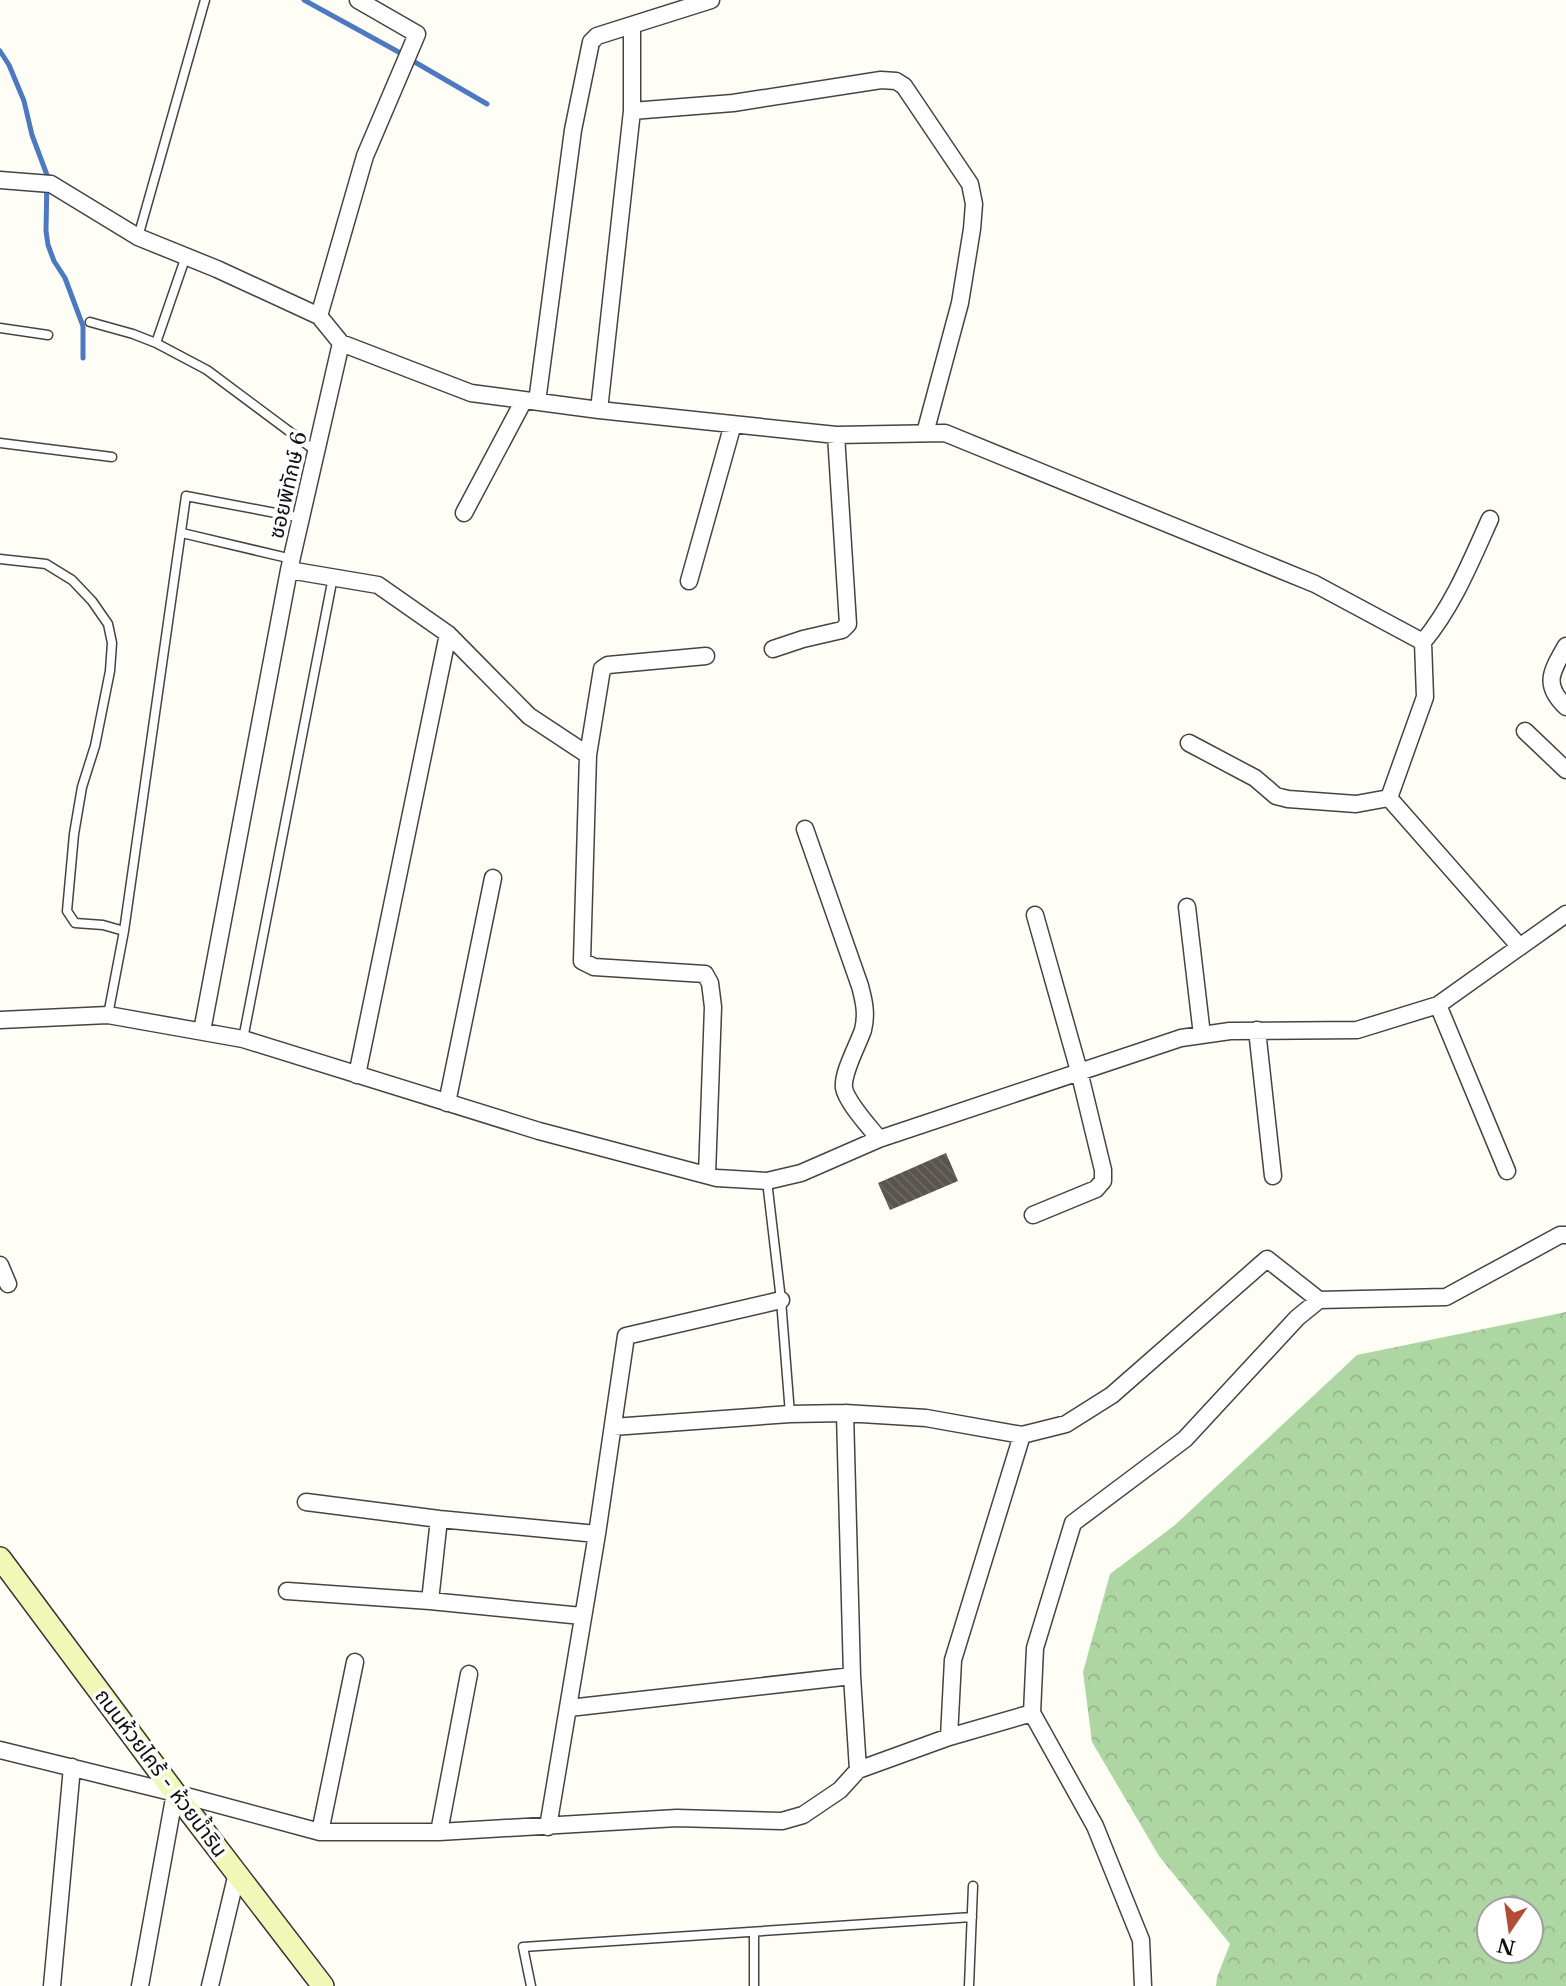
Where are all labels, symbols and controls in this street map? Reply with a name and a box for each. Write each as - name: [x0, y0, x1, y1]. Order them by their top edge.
- street label: ซอยพิทักษ์ 6: [263, 429, 313, 541]
- street label: ถนนห้วยไคร้ - ห้วยน้ำริน: [89, 1682, 234, 1862]
- north arrow: [1475, 1895, 1545, 1965]
- text: N: [1495, 1933, 1518, 1959]

